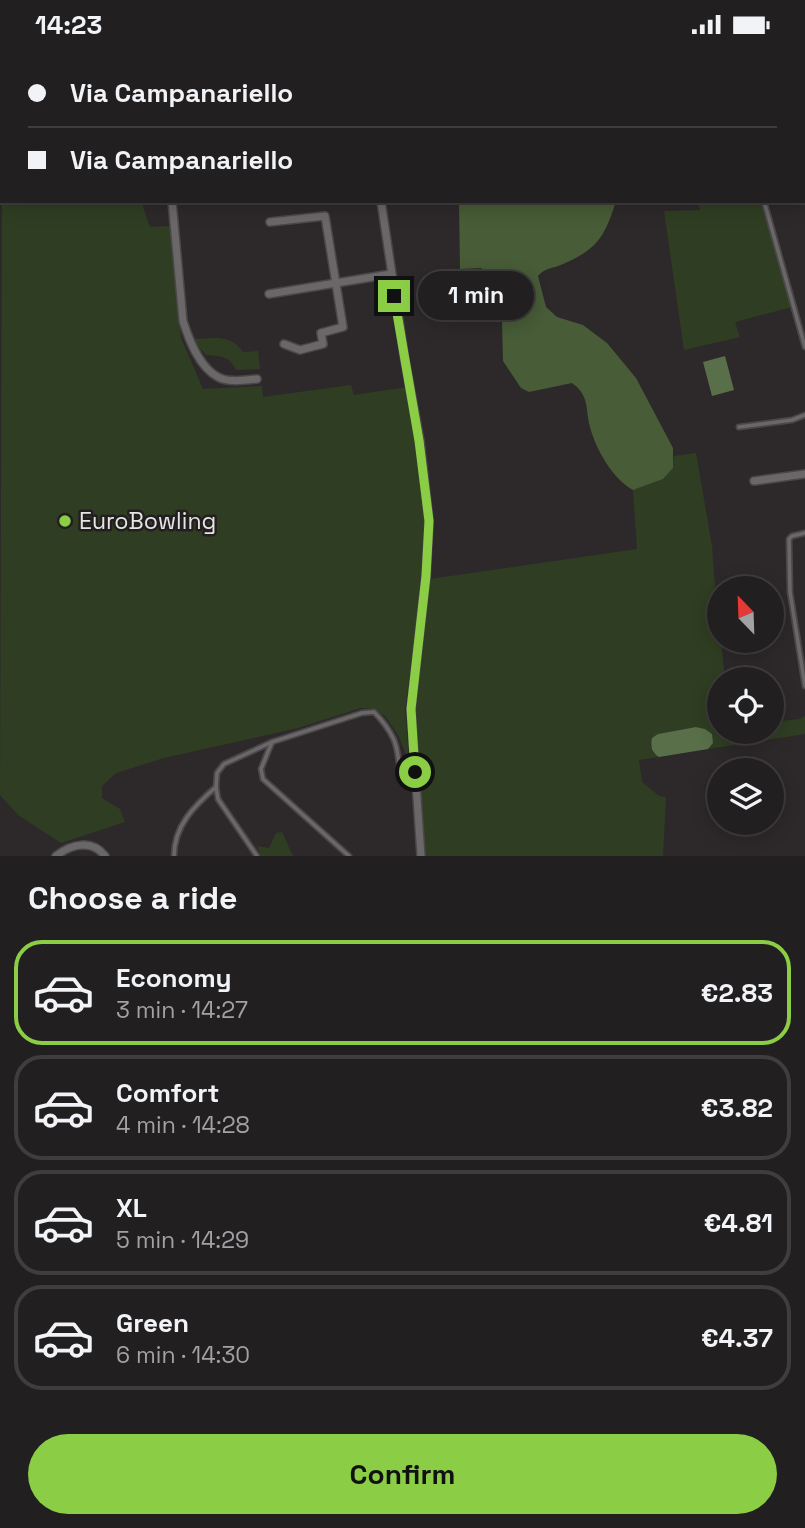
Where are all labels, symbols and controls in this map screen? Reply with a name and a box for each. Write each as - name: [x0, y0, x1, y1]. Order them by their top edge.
- text: 14:23: [35, 8, 102, 42]
- text: Via Campanariello: [70, 76, 293, 110]
- text: Via Campanariello: [70, 143, 293, 177]
- callout: 1 min: [418, 271, 534, 321]
- route end: [378, 280, 410, 312]
- text: 1 min: [448, 280, 504, 310]
- place label: EuroBowling: [79, 506, 216, 536]
- marker: EuroBowling: [57, 513, 73, 529]
- north arrow: [707, 576, 784, 653]
- map controls: [707, 576, 784, 835]
- button: locate: [707, 667, 784, 744]
- route start: [399, 756, 431, 788]
- button: layers: [707, 758, 784, 835]
- text: Choose a ride: [28, 878, 238, 918]
- icon: car: [32, 961, 95, 1024]
- text: Economy: [116, 961, 232, 995]
- text: €2.83: [701, 976, 773, 1010]
- text: 3 min · 14:27: [116, 995, 248, 1025]
- icon: car: [32, 1076, 95, 1139]
- text: Comfort: [116, 1076, 219, 1110]
- text: €3.82: [701, 1091, 773, 1125]
- text: 4 min · 14:28: [116, 1110, 250, 1140]
- icon: car: [32, 1191, 95, 1254]
- text: XL: [116, 1191, 147, 1225]
- text: €4.81: [704, 1206, 773, 1240]
- text: 5 min · 14:29: [116, 1225, 249, 1255]
- icon: car: [32, 1306, 95, 1369]
- text: Green: [116, 1306, 189, 1340]
- text: €4.37: [701, 1321, 773, 1355]
- text: 6 min · 14:30: [116, 1340, 250, 1370]
- button: Confirm: [28, 1434, 777, 1514]

